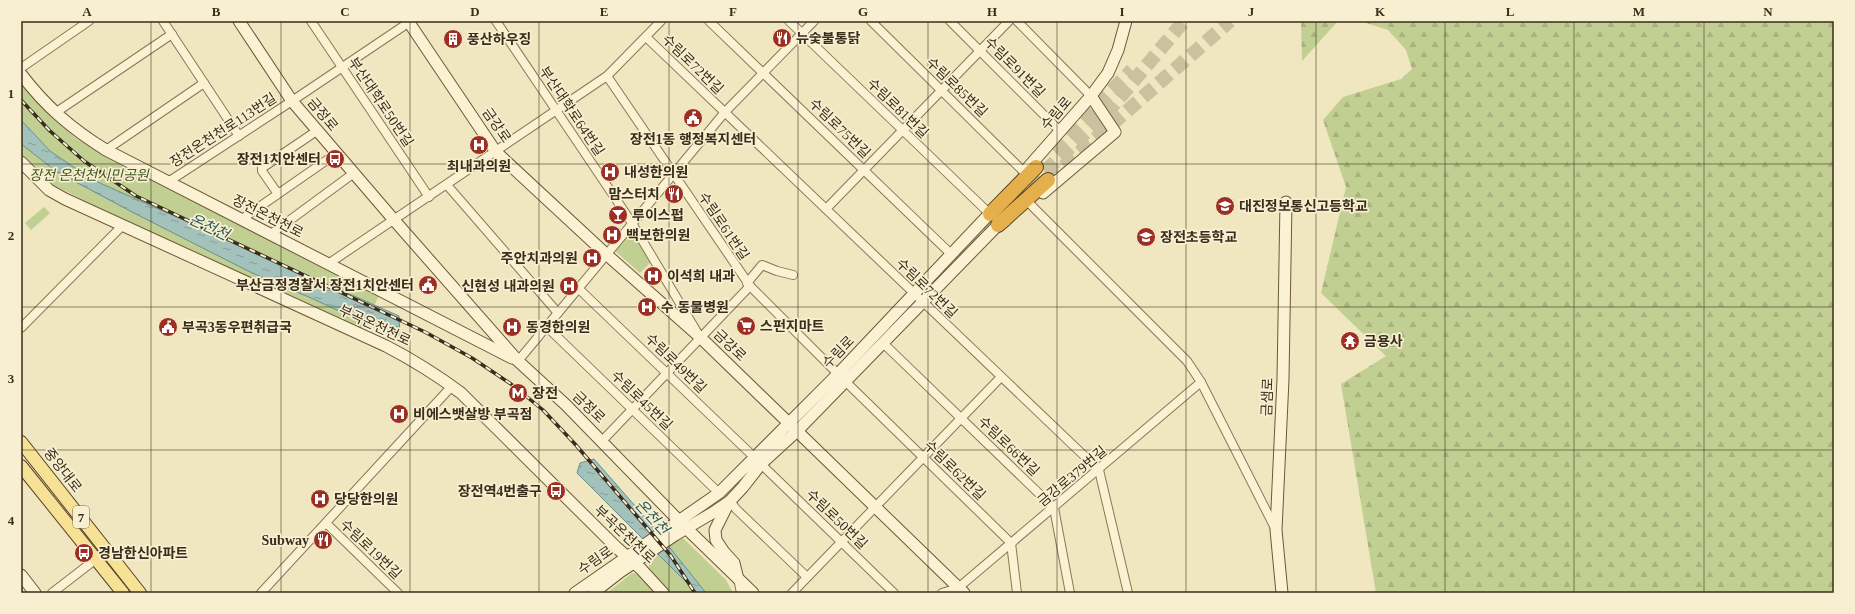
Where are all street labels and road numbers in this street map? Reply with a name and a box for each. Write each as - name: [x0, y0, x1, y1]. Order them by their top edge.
- street label: 수림로72번길: [659, 32, 726, 97]
- street label: 수림로91번길: [982, 34, 1048, 100]
- street label: 부산대학로50번길: [345, 54, 417, 150]
- street label: 수림로85번길: [923, 55, 990, 120]
- street label: 부산대학로64번길: [536, 63, 608, 159]
- street label: 수림로81번길: [864, 76, 931, 141]
- street label: 장전온천천로113번길: [167, 90, 279, 170]
- street label: 수림로: [1038, 94, 1075, 133]
- street label: 금정로: [304, 95, 341, 134]
- street label: 수림로75번길: [806, 96, 873, 161]
- street label: 금강로: [479, 105, 514, 146]
- street label: 수림로61번길: [695, 190, 752, 263]
- street label: 장전온천천로: [230, 191, 306, 241]
- street label: 수림로72번길: [893, 256, 960, 321]
- street label: 부곡온천천로: [337, 301, 414, 349]
- street label: 금강로: [711, 327, 749, 364]
- street label: 수림로49번길: [642, 331, 709, 396]
- street label: 수림로: [820, 333, 857, 371]
- street label: 수림로45번길: [608, 368, 675, 433]
- street label: 금샘로: [1259, 377, 1276, 417]
- street label: 금정로: [570, 389, 608, 426]
- street label: 수림로66번길: [975, 414, 1042, 479]
- street label: 수림로62번길: [921, 438, 988, 503]
- street label: 금강로379번길: [1035, 443, 1110, 510]
- street label: 중앙대로: [41, 445, 84, 495]
- street label: 수림로50번길: [803, 487, 870, 552]
- street label: 부곡온천천로: [591, 502, 659, 566]
- road number: 7: [73, 506, 89, 528]
- street label: 수림로19번길: [337, 517, 404, 582]
- street label: 수림로: [575, 543, 616, 578]

